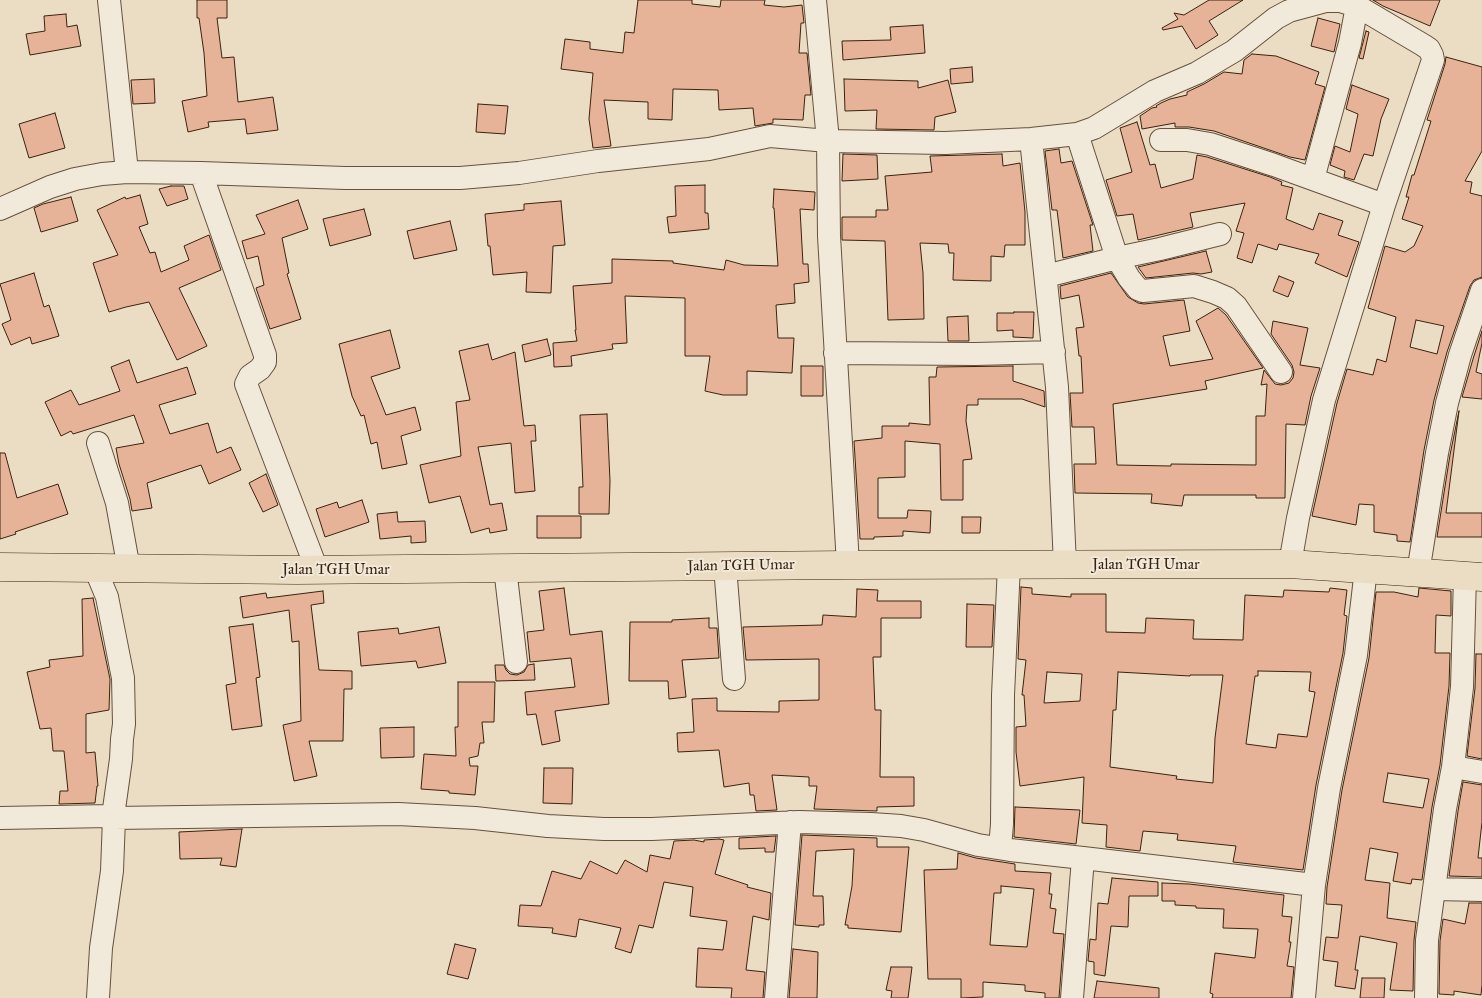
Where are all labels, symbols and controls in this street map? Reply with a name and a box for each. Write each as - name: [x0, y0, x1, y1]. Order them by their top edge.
- street label: Jalan TGH Umar: [687, 556, 795, 576]
- street label: Jalan TGH Umar: [1092, 556, 1200, 574]
- street label: Jalan TGH Umar: [282, 561, 390, 579]

